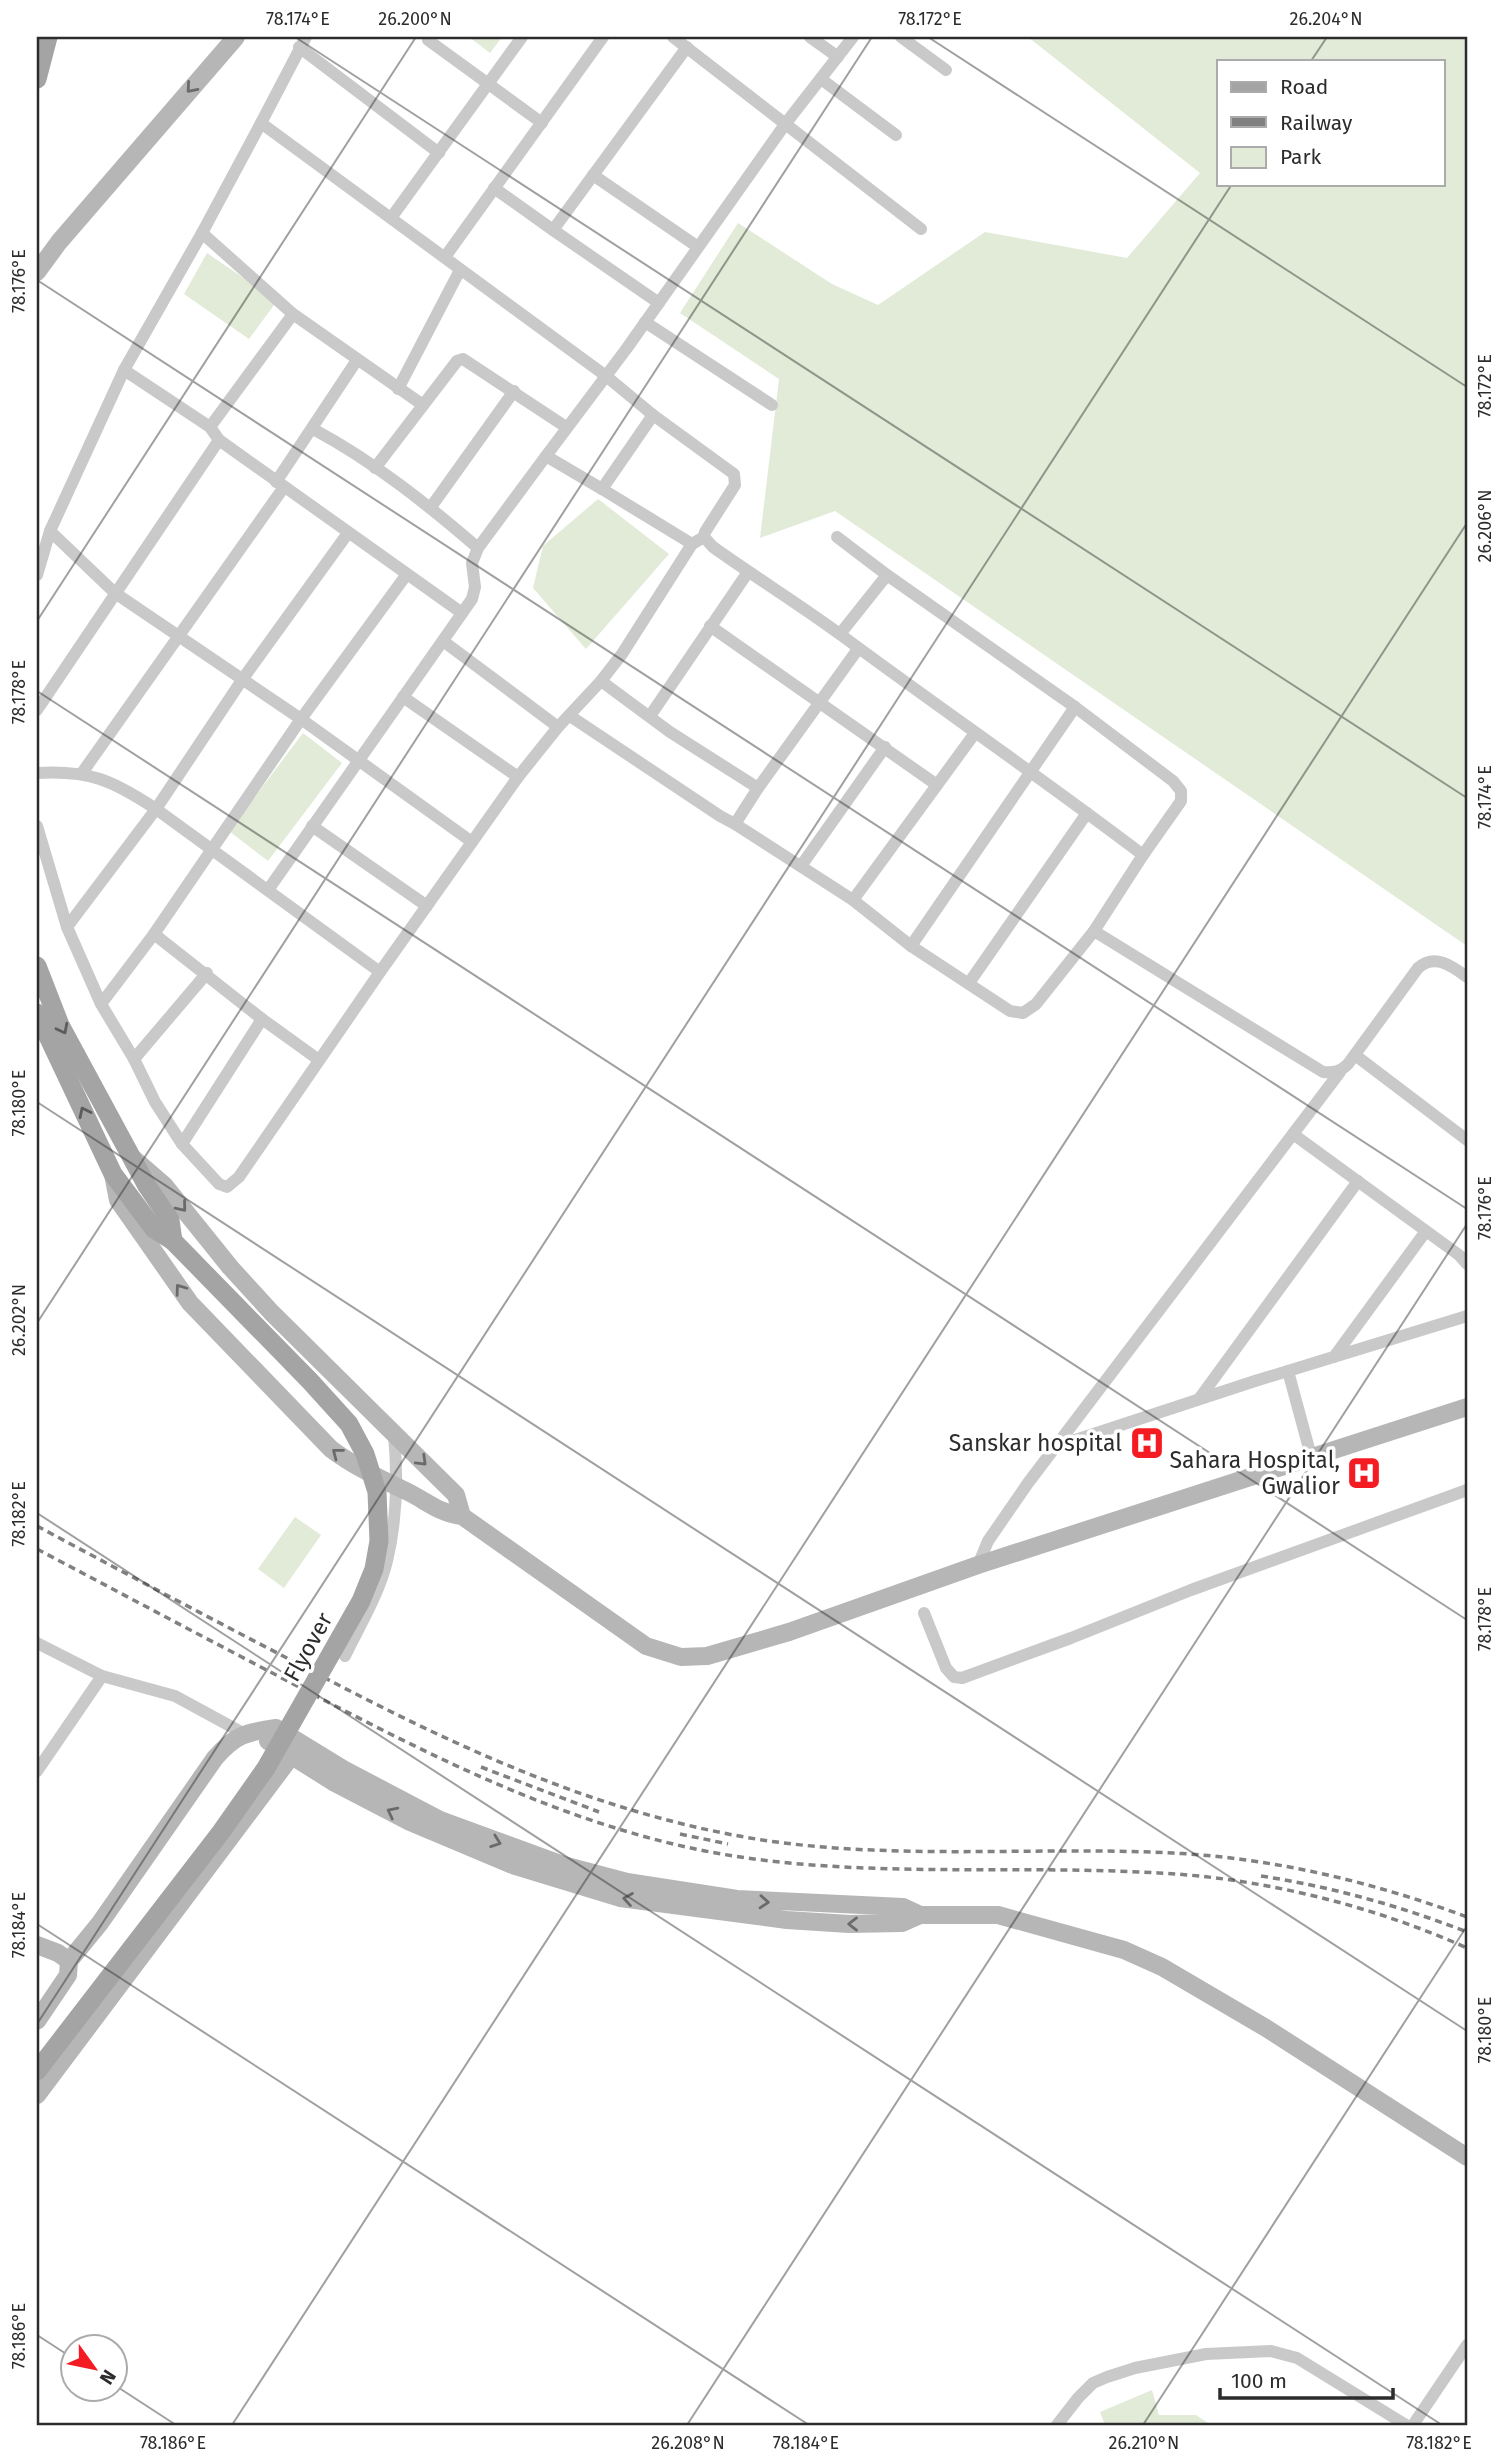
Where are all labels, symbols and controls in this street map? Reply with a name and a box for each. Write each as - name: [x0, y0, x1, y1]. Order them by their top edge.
- text: 78.174°E: [266, 8, 330, 30]
- text: 26.200°N: [378, 8, 452, 30]
- text: 78.172°E: [898, 8, 962, 30]
- text: 26.204°N: [1289, 8, 1363, 30]
- legend: [1217, 60, 1444, 186]
- text: Road: [1280, 74, 1328, 100]
- one-way arrow: [187, 80, 199, 93]
- text: Railway: [1280, 110, 1353, 136]
- text: Park: [1280, 144, 1322, 170]
- text: 78.176°E: [8, 249, 30, 313]
- text: 78.172°E: [1474, 354, 1496, 418]
- text: 26.206°N: [1474, 490, 1496, 562]
- text: 78.178°E: [8, 660, 30, 724]
- text: 78.174°E: [1474, 765, 1496, 829]
- one-way arrow: [55, 1022, 69, 1034]
- text: 78.180°E: [8, 1070, 30, 1136]
- one-way arrow: [78, 1107, 92, 1119]
- text: 78.176°E: [1474, 1176, 1496, 1240]
- one-way arrow: [173, 1200, 186, 1212]
- text: 26.202°N: [8, 1284, 30, 1356]
- one-way arrow: [176, 1284, 188, 1297]
- hospital icon: Sanskar hospital: [1128, 1424, 1166, 1462]
- place label: Sanskar hospital: [949, 1429, 1122, 1457]
- place label: Sahara Hospital, Gwalior: [1170, 1446, 1340, 1500]
- one-way arrow: [332, 1449, 345, 1462]
- one-way arrow: [414, 1453, 427, 1466]
- hospital icon: Sahara Hospital, Gwalior: [1345, 1454, 1383, 1492]
- text: 78.182°E: [8, 1481, 30, 1547]
- text: 78.178°E: [1474, 1587, 1496, 1651]
- street label: Flyover: [278, 1607, 338, 1686]
- one-way arrow: [386, 1807, 399, 1821]
- one-way arrow: [489, 1833, 501, 1847]
- text: 78.184°E: [8, 1892, 30, 1958]
- one-way arrow: [622, 1892, 633, 1907]
- one-way arrow: [759, 1894, 770, 1909]
- one-way arrow: [848, 1916, 858, 1932]
- text: 78.180°E: [1474, 1997, 1496, 2063]
- text: 78.186°E: [8, 2303, 30, 2369]
- north arrow: [60, 2332, 130, 2402]
- scale bar: [1220, 2357, 1394, 2401]
- text: N: [95, 2365, 121, 2389]
- text: 100 m: [1231, 2368, 1287, 2394]
- text: 78.186°E: [140, 2432, 206, 2454]
- text: 26.208°N: [651, 2432, 725, 2454]
- text: 78.184°E: [773, 2432, 839, 2454]
- text: 26.210°N: [1109, 2432, 1179, 2454]
- text: 78.182°E: [1406, 2432, 1472, 2454]

